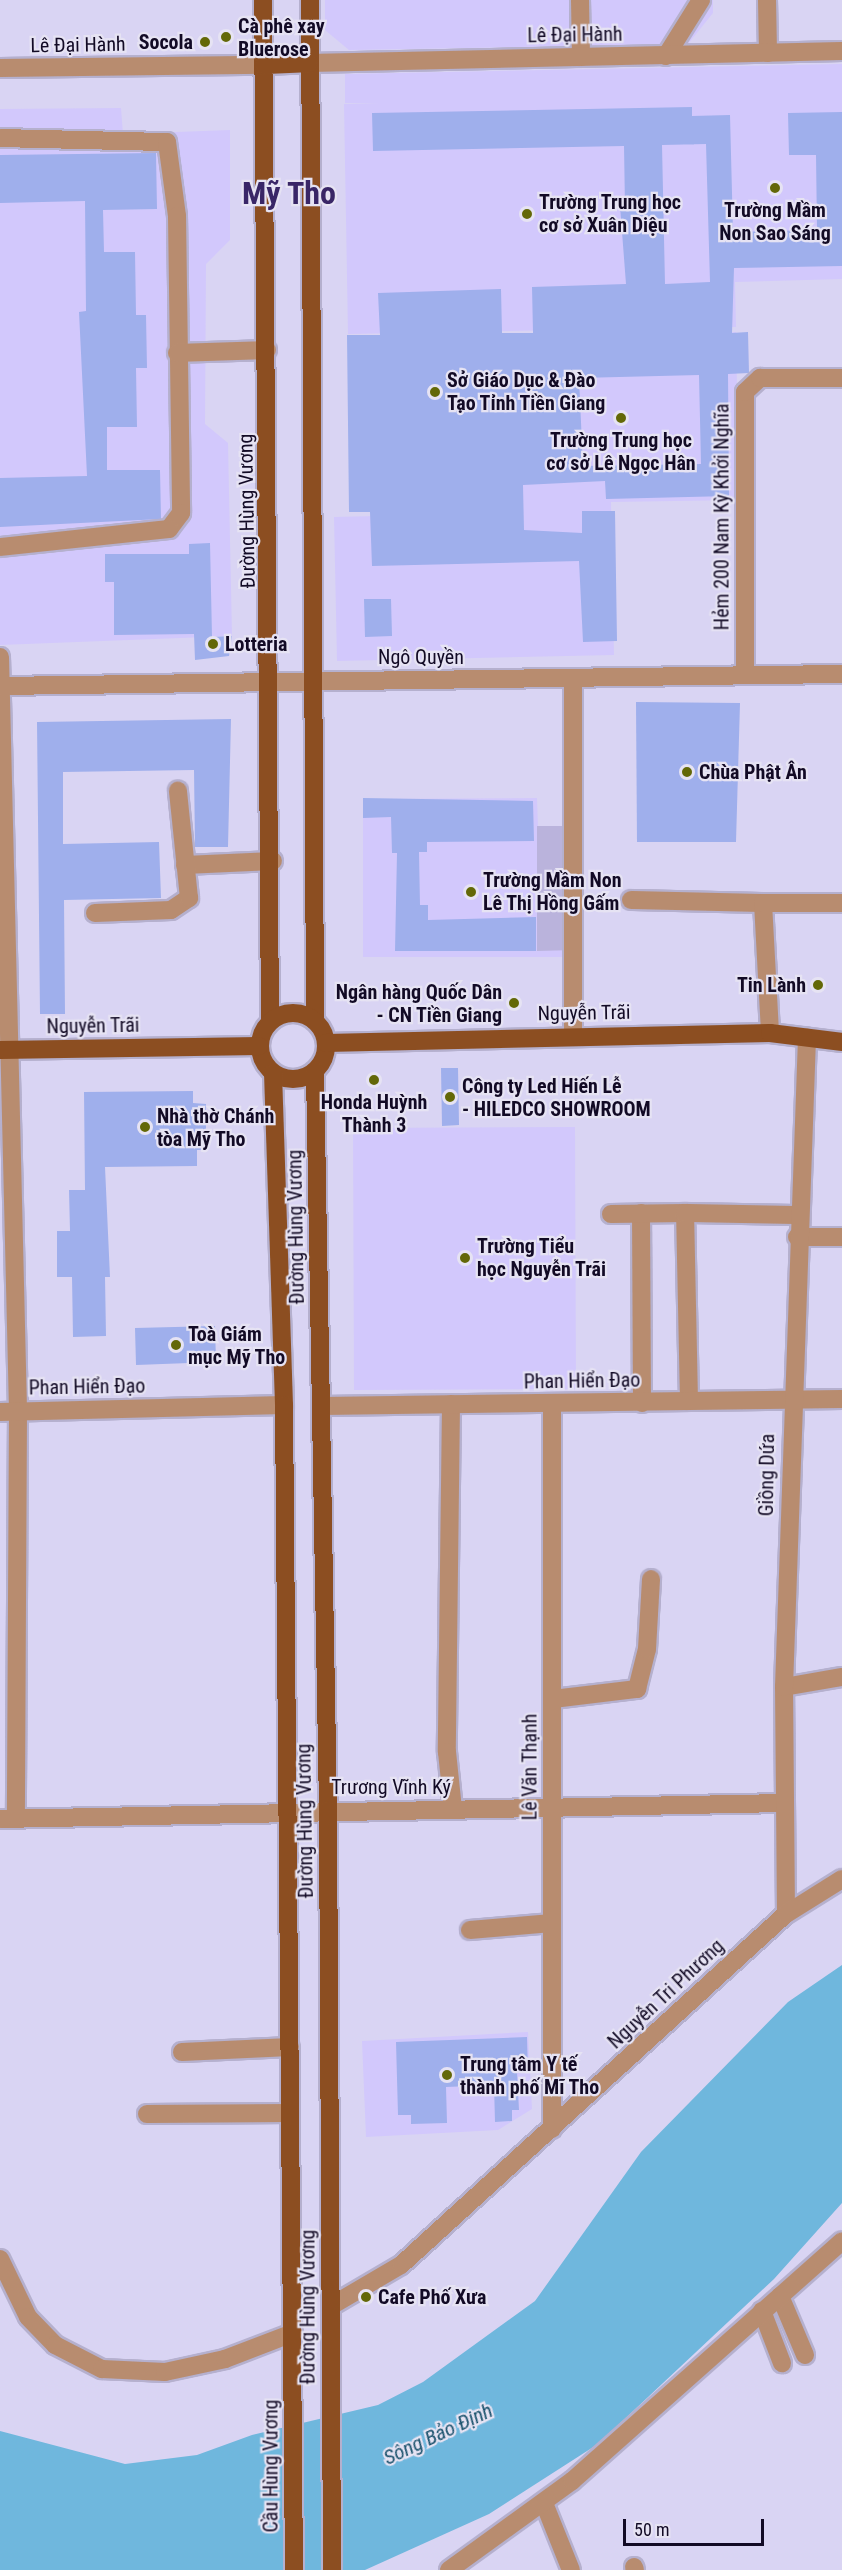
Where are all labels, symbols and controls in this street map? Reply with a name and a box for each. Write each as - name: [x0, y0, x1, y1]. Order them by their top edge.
- place label: Cà phê xay Bluerose: [238, 14, 325, 61]
- street label: Lê Đại Hành: [527, 22, 623, 48]
- place label: Socola: [139, 30, 193, 54]
- marker: Cà phê xay Bluerose: [219, 30, 233, 44]
- street label: Lê Đại Hành: [30, 32, 126, 58]
- marker: Socola: [198, 35, 212, 49]
- district label: Mỹ Tho: [242, 174, 336, 212]
- marker: Trường Mầm Non Sao Sáng: [768, 181, 782, 195]
- place label: Trường Trung học cơ sở Xuân Diệu: [539, 190, 682, 237]
- place label: Trường Mầm Non Sao Sáng: [719, 198, 831, 245]
- marker: Trường Trung học cơ sở Xuân Diệu: [520, 207, 534, 221]
- place label: Sở Giáo Dục & Đào Tạo Tỉnh Tiền Giang: [447, 368, 607, 415]
- marker: Sở Giáo Dục & Đào Tạo Tỉnh Tiền Giang: [428, 385, 442, 399]
- street label: Hẻm 200 Nam Kỳ Khởi Nghĩa: [710, 404, 734, 630]
- marker: Trường Trung học cơ sở Lê Ngọc Hân: [614, 411, 628, 425]
- place label: Trường Trung học cơ sở Lê Ngọc Hân: [546, 428, 696, 475]
- street label: Đường Hùng Vương: [234, 433, 260, 589]
- place label: Lotteria: [225, 632, 287, 656]
- marker: Lotteria: [206, 637, 220, 651]
- street label: Ngô Quyền: [378, 645, 464, 669]
- place label: Chùa Phật Ân: [699, 760, 807, 784]
- marker: Chùa Phật Ân: [680, 765, 694, 779]
- place label: Trường Mầm Non Lê Thị Hồng Gấm: [483, 868, 622, 915]
- marker: Trường Mầm Non Lê Thị Hồng Gấm: [464, 885, 478, 899]
- place label: Tin Lành: [737, 973, 806, 997]
- marker: Tin Lành: [811, 978, 825, 992]
- place label: Ngân hàng Quốc Dân - CN Tiền Giang: [336, 980, 502, 1027]
- marker: Ngân hàng Quốc Dân - CN Tiền Giang: [507, 996, 521, 1010]
- street label: Nguyễn Trãi: [537, 1000, 631, 1026]
- street label: Nguyễn Trãi: [46, 1013, 140, 1039]
- marker: Honda Huỳnh Thành 3: [367, 1073, 381, 1087]
- place label: Công ty Led Hiến Lễ - HILEDCO SHOWROOM: [462, 1074, 651, 1121]
- place label: Honda Huỳnh Thành 3: [321, 1090, 427, 1137]
- marker: Công ty Led Hiến Lễ - HILEDCO SHOWROOM: [443, 1090, 457, 1104]
- place label: Nhà thờ Chánh tòa Mỹ Tho: [157, 1104, 274, 1151]
- marker: Nhà thờ Chánh tòa Mỹ Tho: [138, 1120, 152, 1134]
- street label: Đường Hùng Vương: [283, 1149, 309, 1305]
- place label: Trường Tiểu học Nguyễn Trãi: [477, 1234, 607, 1281]
- marker: Trường Tiểu học Nguyễn Trãi: [458, 1251, 472, 1265]
- place label: Toà Giám mục Mỹ Tho: [188, 1322, 286, 1369]
- marker: Toà Giám mục Mỹ Tho: [169, 1338, 183, 1352]
- street label: Phan Hiển Đạo: [524, 1368, 640, 1394]
- street label: Phan Hiển Đạo: [29, 1374, 145, 1400]
- street label: Giồng Dứa: [754, 1434, 780, 1516]
- street label: Lê Văn Thạnh: [518, 1713, 542, 1821]
- street label: Đường Hùng Vương: [292, 1743, 318, 1899]
- street label: Trương Vĩnh Ký: [331, 1775, 451, 1799]
- street label: Nguyễn Tri Phương: [603, 1934, 729, 2054]
- place label: Trung tâm Y tế thành phố Mĩ Tho: [460, 2052, 600, 2099]
- marker: Trung tâm Y tế thành phố Mĩ Tho: [438, 2066, 456, 2084]
- street label: Đường Hùng Vương: [296, 2230, 320, 2384]
- place label: Cafe Phố Xưa: [378, 2285, 486, 2309]
- marker: Cafe Phố Xưa: [359, 2290, 373, 2304]
- water label: Sông Bảo Định: [379, 2398, 497, 2470]
- street label: Cầu Hùng Vương: [259, 2400, 283, 2532]
- scale bar: [626, 2507, 767, 2545]
- text: 50 m: [634, 2519, 669, 2540]

